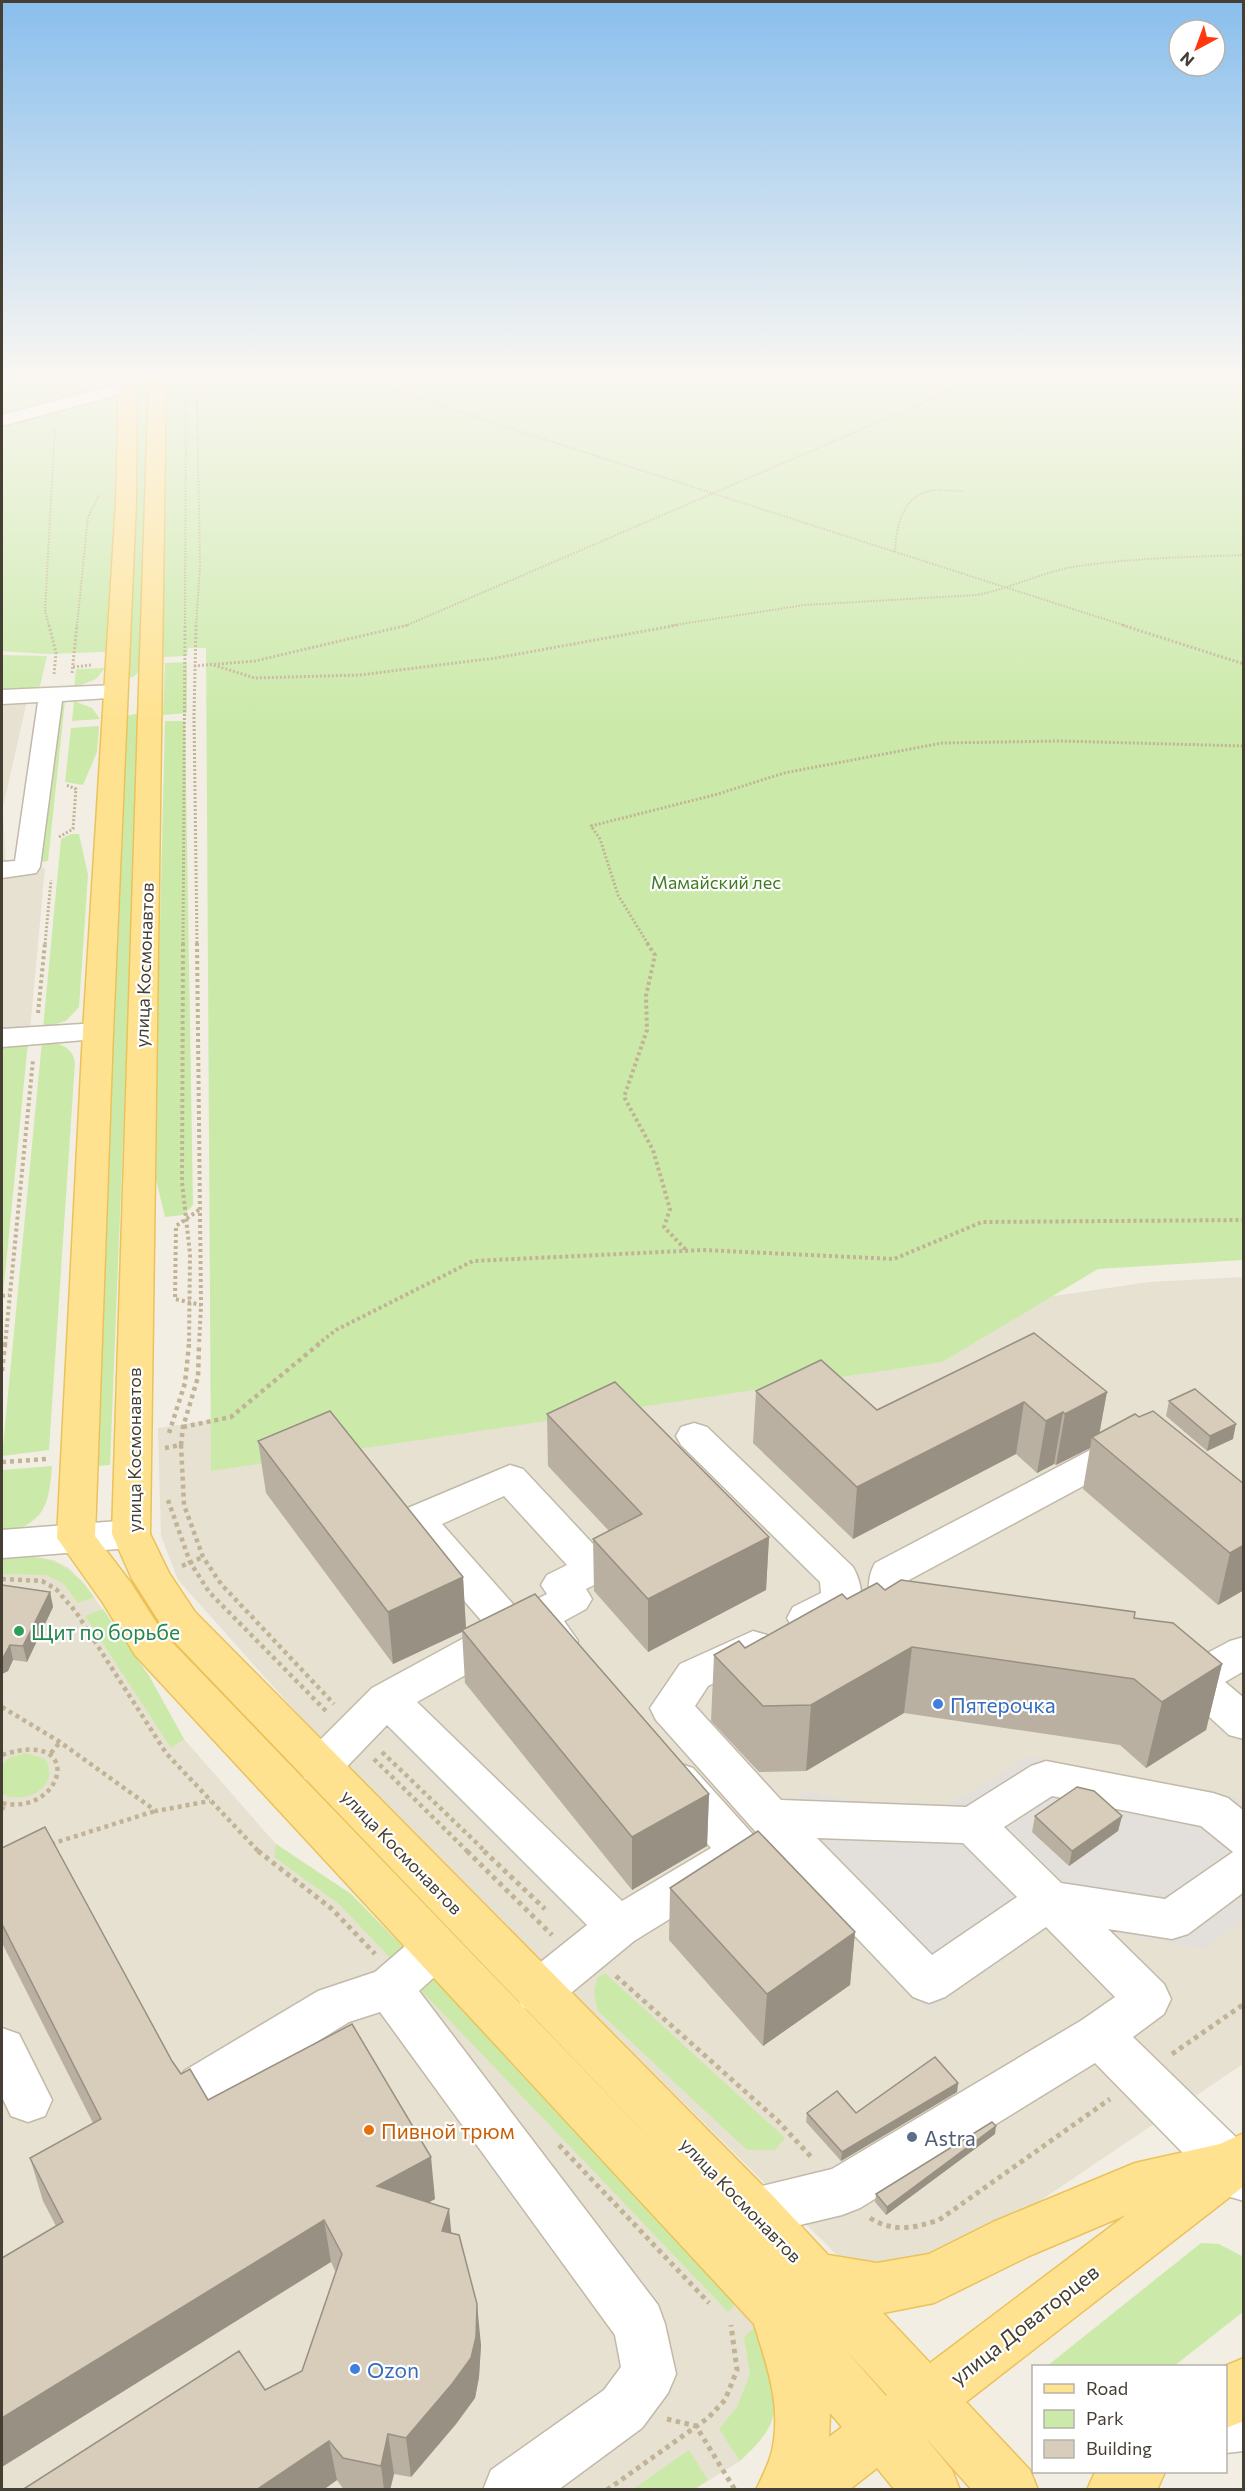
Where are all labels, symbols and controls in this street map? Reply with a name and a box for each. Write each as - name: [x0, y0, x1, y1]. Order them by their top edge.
- north arrow: [1167, 18, 1227, 78]
- text: N: [1176, 49, 1198, 71]
- park label: Мамайский лес: [651, 871, 781, 893]
- street label: улица Космонавтов: [130, 882, 158, 1048]
- street label: улица Космонавтов: [123, 1367, 145, 1533]
- place label: Щит по борьбе: [31, 1619, 180, 1644]
- marker: Щит по борьбе: [12, 1624, 26, 1638]
- place label: Пятерочка: [950, 1692, 1056, 1717]
- marker: Пятерочка: [931, 1697, 945, 1711]
- street label: улица Космонавтов: [337, 1785, 467, 1919]
- place label: Пивной трюм: [381, 2118, 515, 2143]
- marker: Пивной трюм: [362, 2123, 376, 2137]
- place label: Astra: [924, 2125, 976, 2150]
- marker: Astra: [905, 2130, 919, 2144]
- street label: улица Космонавтов: [676, 2133, 806, 2267]
- street label: улица Доваторцев: [945, 2258, 1103, 2390]
- place label: Ozon: [367, 2357, 419, 2382]
- marker: Ozon: [348, 2362, 362, 2376]
- legend: [1032, 2365, 1227, 2473]
- text: Road: [1086, 2377, 1128, 2399]
- text: Park: [1086, 2407, 1124, 2429]
- text: Building: [1086, 2437, 1152, 2459]

